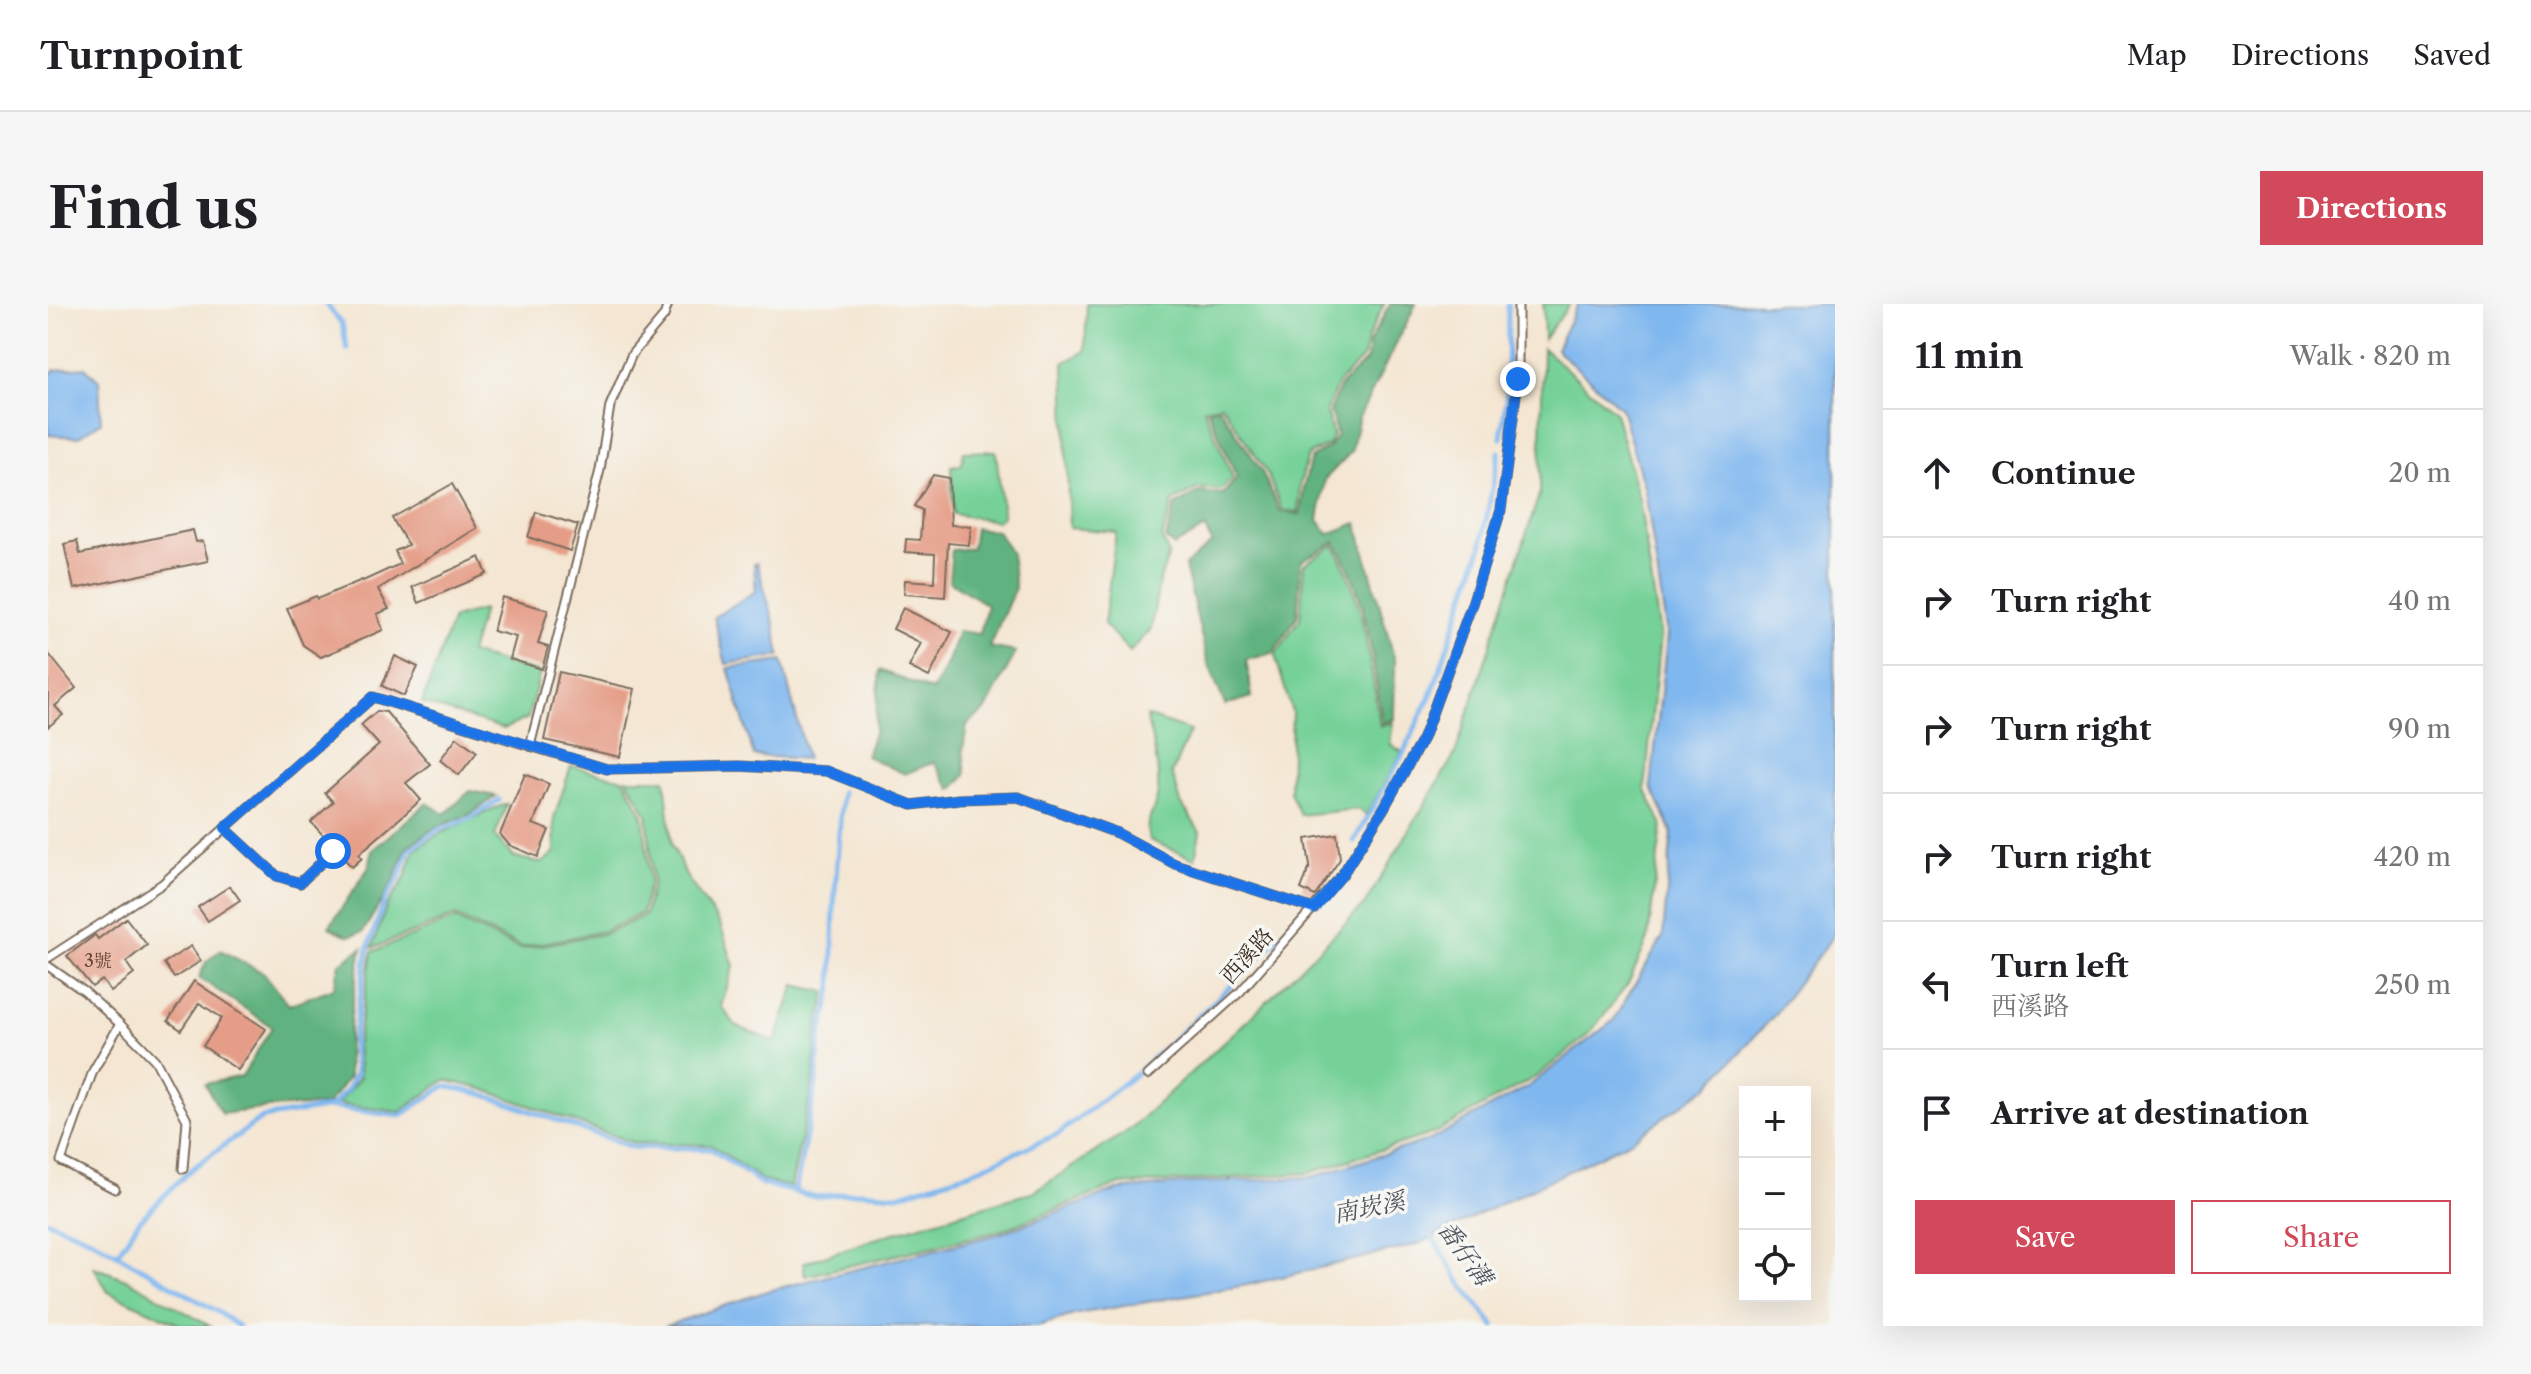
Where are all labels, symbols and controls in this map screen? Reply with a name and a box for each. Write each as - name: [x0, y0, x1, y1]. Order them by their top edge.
- text: Turnpoint: [40, 32, 242, 79]
- text: Map: [2127, 38, 2187, 72]
- text: Directions: [2231, 38, 2369, 72]
- text: Saved: [2413, 38, 2491, 72]
- button: Directions: [2260, 171, 2483, 245]
- text: Find us: [48, 174, 259, 243]
- text: 11 min: [1915, 335, 2023, 377]
- text: Walk · 820 m: [2290, 340, 2451, 372]
- route end: [1500, 361, 1536, 397]
- icon: ahead: [1915, 451, 1959, 495]
- text: Continue: [1991, 455, 2136, 492]
- text: 20 m: [2388, 457, 2451, 489]
- icon: right: [1915, 579, 1959, 623]
- text: Turn right: [1991, 583, 2151, 620]
- text: 40 m: [2388, 585, 2451, 617]
- icon: right: [1915, 707, 1959, 751]
- text: Turn right: [1991, 711, 2151, 748]
- text: 90 m: [2388, 713, 2451, 745]
- route start: [315, 833, 351, 869]
- icon: right: [1915, 835, 1959, 879]
- text: Turn right: [1991, 839, 2151, 876]
- text: 420 m: [2373, 841, 2451, 873]
- street label: 西溪路: [1215, 922, 1279, 990]
- text: Turn left: [1991, 948, 2128, 985]
- house number: 3號: [84, 950, 112, 972]
- icon: left: [1915, 963, 1959, 1007]
- text: 250 m: [2374, 969, 2451, 1001]
- text: 西溪路: [1991, 990, 2069, 1022]
- map controls: [1739, 1086, 1811, 1302]
- button: +: [1739, 1086, 1811, 1158]
- icon: arrive: [1915, 1091, 1959, 1135]
- text: Arrive at destination: [1991, 1095, 2309, 1132]
- button: −: [1739, 1158, 1811, 1230]
- water label: 南崁溪: [1331, 1185, 1410, 1228]
- button: Save: [1915, 1200, 2175, 1274]
- button: Share: [2191, 1200, 2451, 1274]
- water label: 番仔溝: [1432, 1215, 1500, 1294]
- button: locate: [1739, 1230, 1811, 1302]

